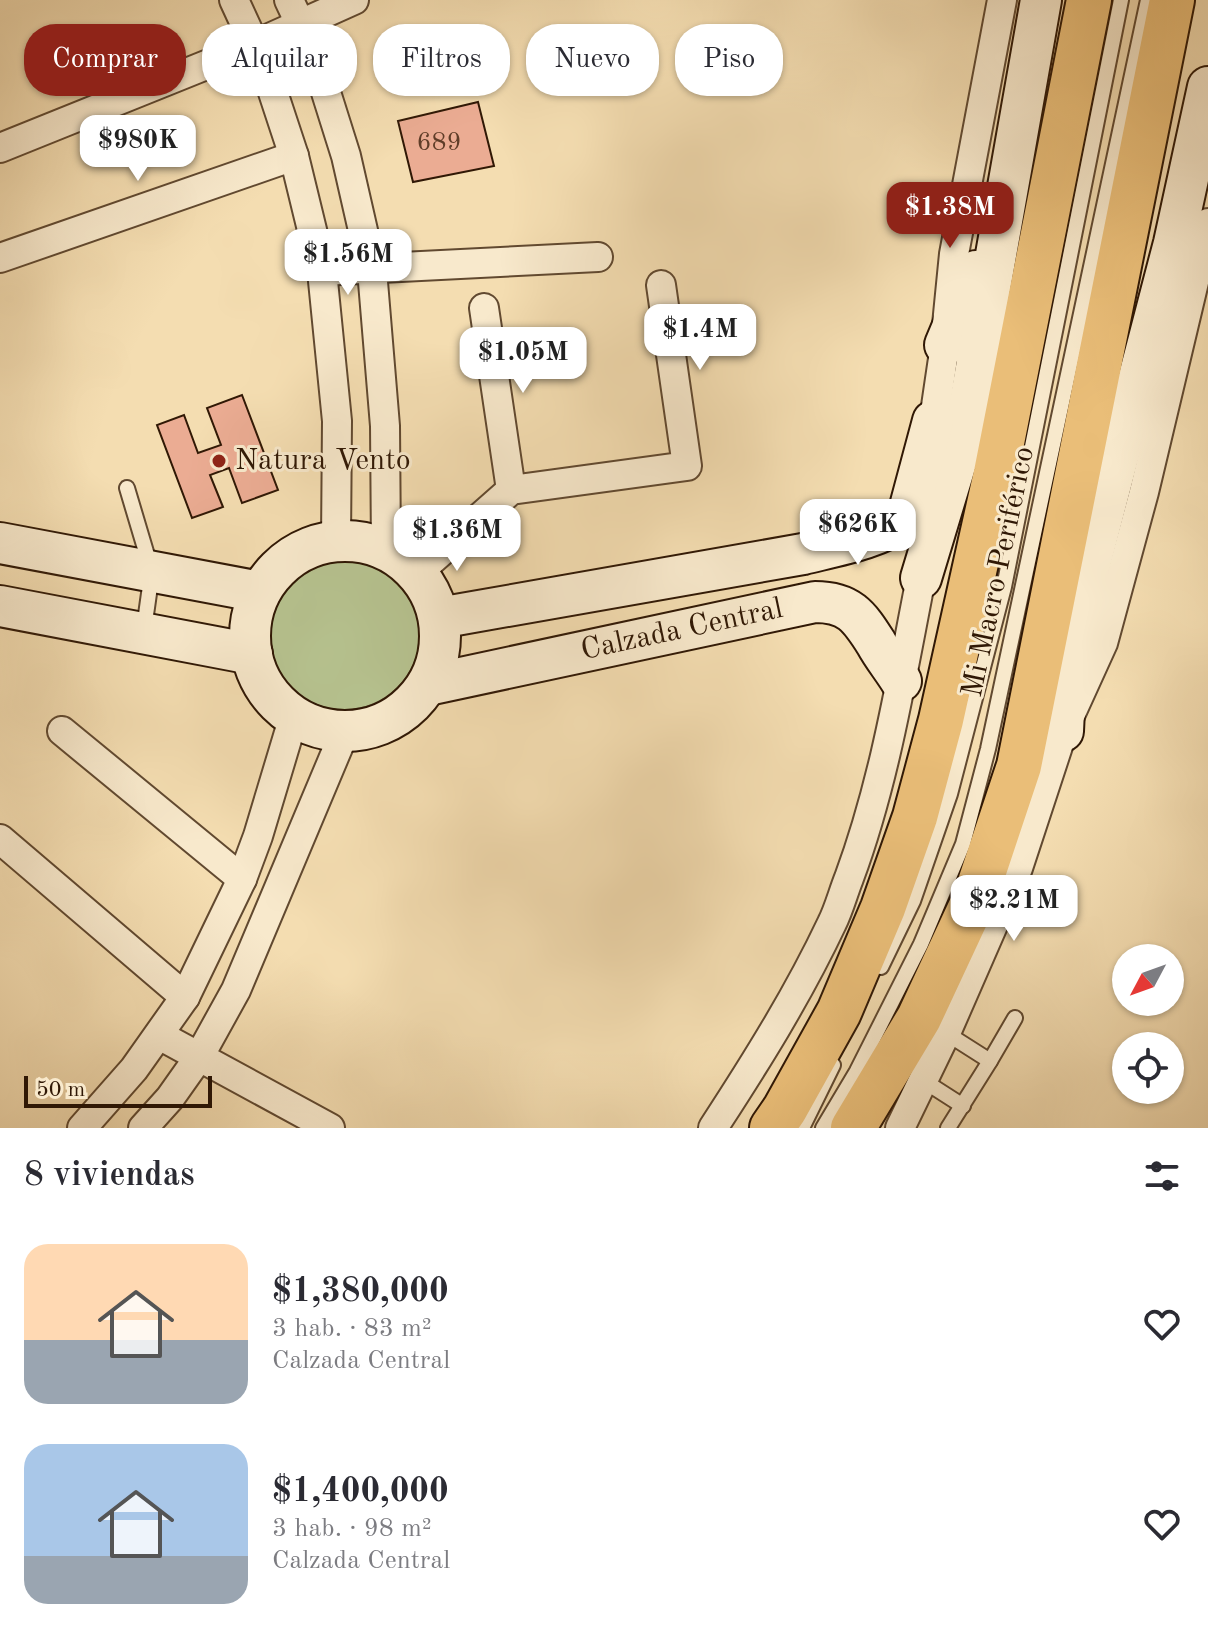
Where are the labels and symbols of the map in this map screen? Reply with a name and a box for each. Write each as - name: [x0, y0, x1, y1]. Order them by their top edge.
- pin: $980K: [82, 115, 194, 183]
- house number: 689: [416, 130, 462, 156]
- pin: $1.38M: [885, 182, 1015, 250]
- pin: $1.56M: [283, 229, 413, 297]
- pin: $1.4M: [644, 304, 756, 372]
- pin: $1.05M: [458, 327, 588, 395]
- street label: Mi Macro Periférico: [958, 444, 1040, 700]
- place label: Natura Vento: [235, 446, 411, 476]
- marker: Natura Vento: [210, 452, 228, 470]
- pin: $626K: [802, 499, 914, 567]
- pin: $1.36M: [392, 505, 522, 573]
- street label: Calzada Central: [578, 594, 786, 666]
- pin: $2.21M: [949, 875, 1079, 943]
- north arrow: [1112, 944, 1184, 1016]
- scale bar: [24, 1072, 212, 1108]

